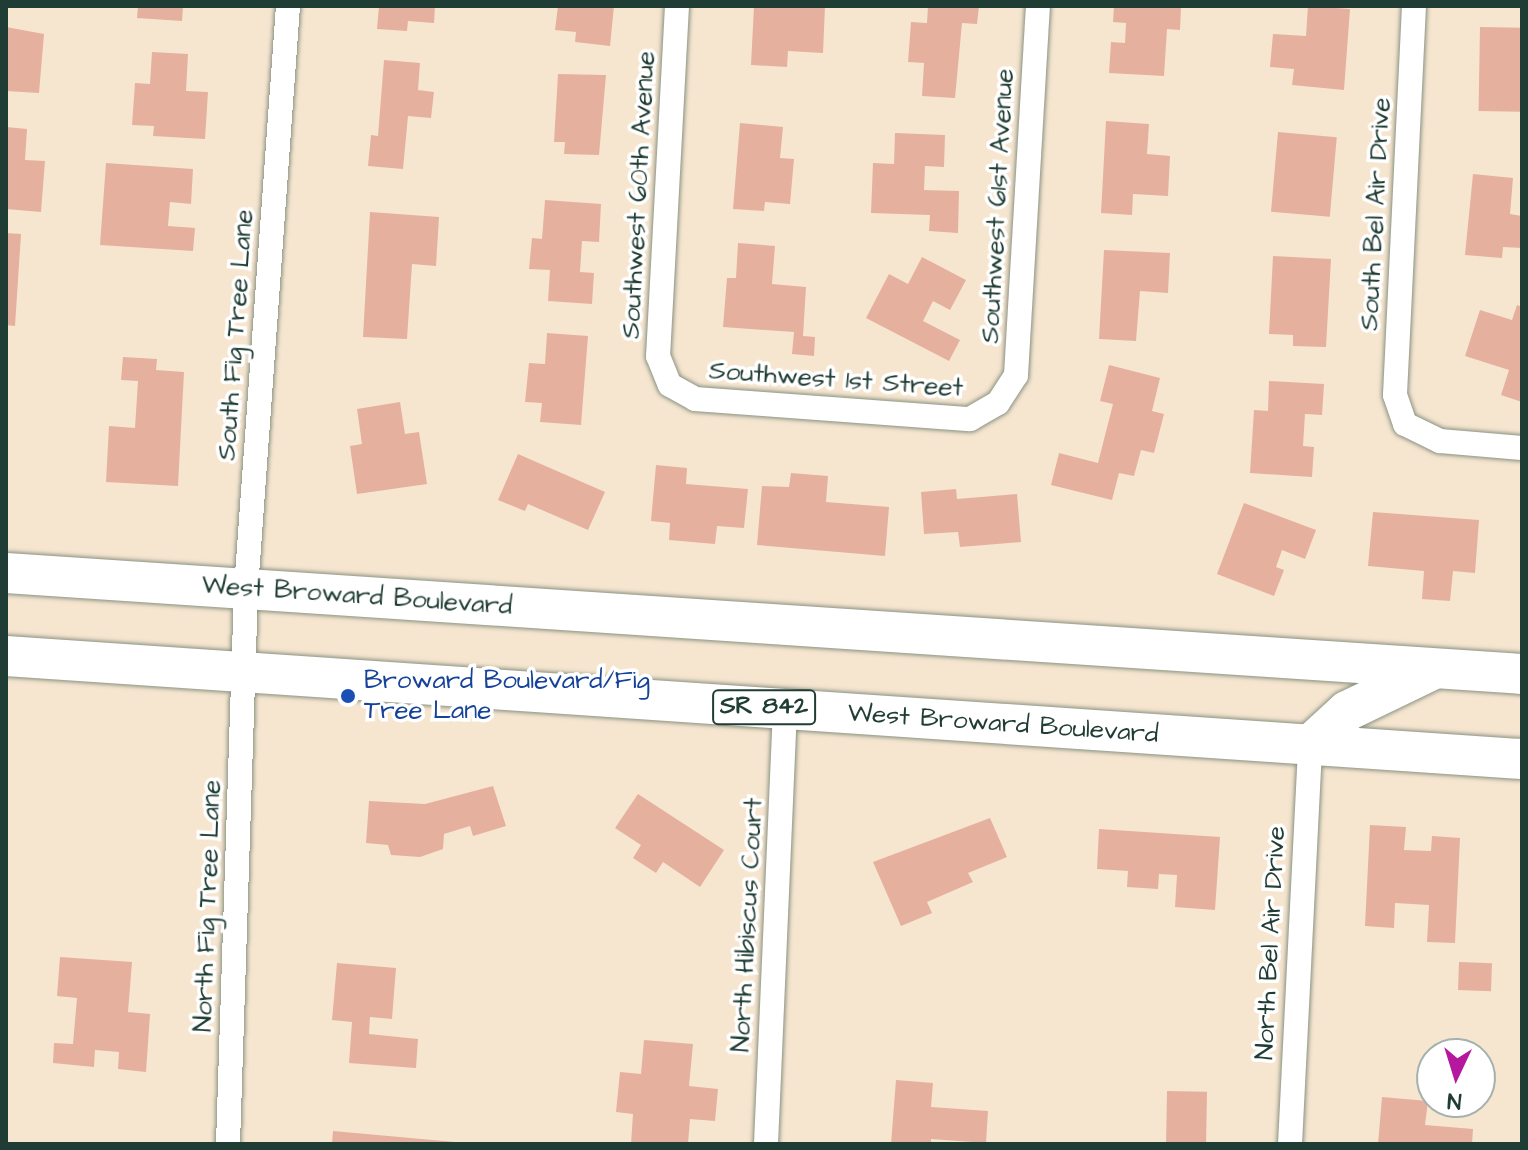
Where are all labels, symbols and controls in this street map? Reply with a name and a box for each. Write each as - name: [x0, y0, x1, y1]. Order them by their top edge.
- street label: Southwest 60th Avenue: [616, 50, 662, 340]
- street label: Southwest 61st Avenue: [975, 68, 1021, 344]
- street label: South Bel Air Drive: [1354, 97, 1398, 331]
- street label: South Fig Tree Lane: [212, 208, 260, 462]
- street label: Southwest 1st Street: [708, 356, 964, 404]
- street label: West Broward Boulevard: [201, 570, 513, 622]
- place label: Broward Boulevard/Fig Tree Lane: [364, 665, 650, 726]
- marker: Broward Boulevard/Fig Tree Lane: [339, 687, 357, 705]
- road number: SR 842: [712, 687, 816, 727]
- street label: West Broward Boulevard: [847, 698, 1159, 750]
- street label: North Fig Tree Lane: [188, 779, 228, 1033]
- street label: North Hibiscus Court: [726, 797, 770, 1053]
- street label: North Bel Air Drive: [1249, 825, 1293, 1061]
- north arrow: [1416, 1038, 1496, 1118]
- text: N: [1446, 1085, 1462, 1116]

